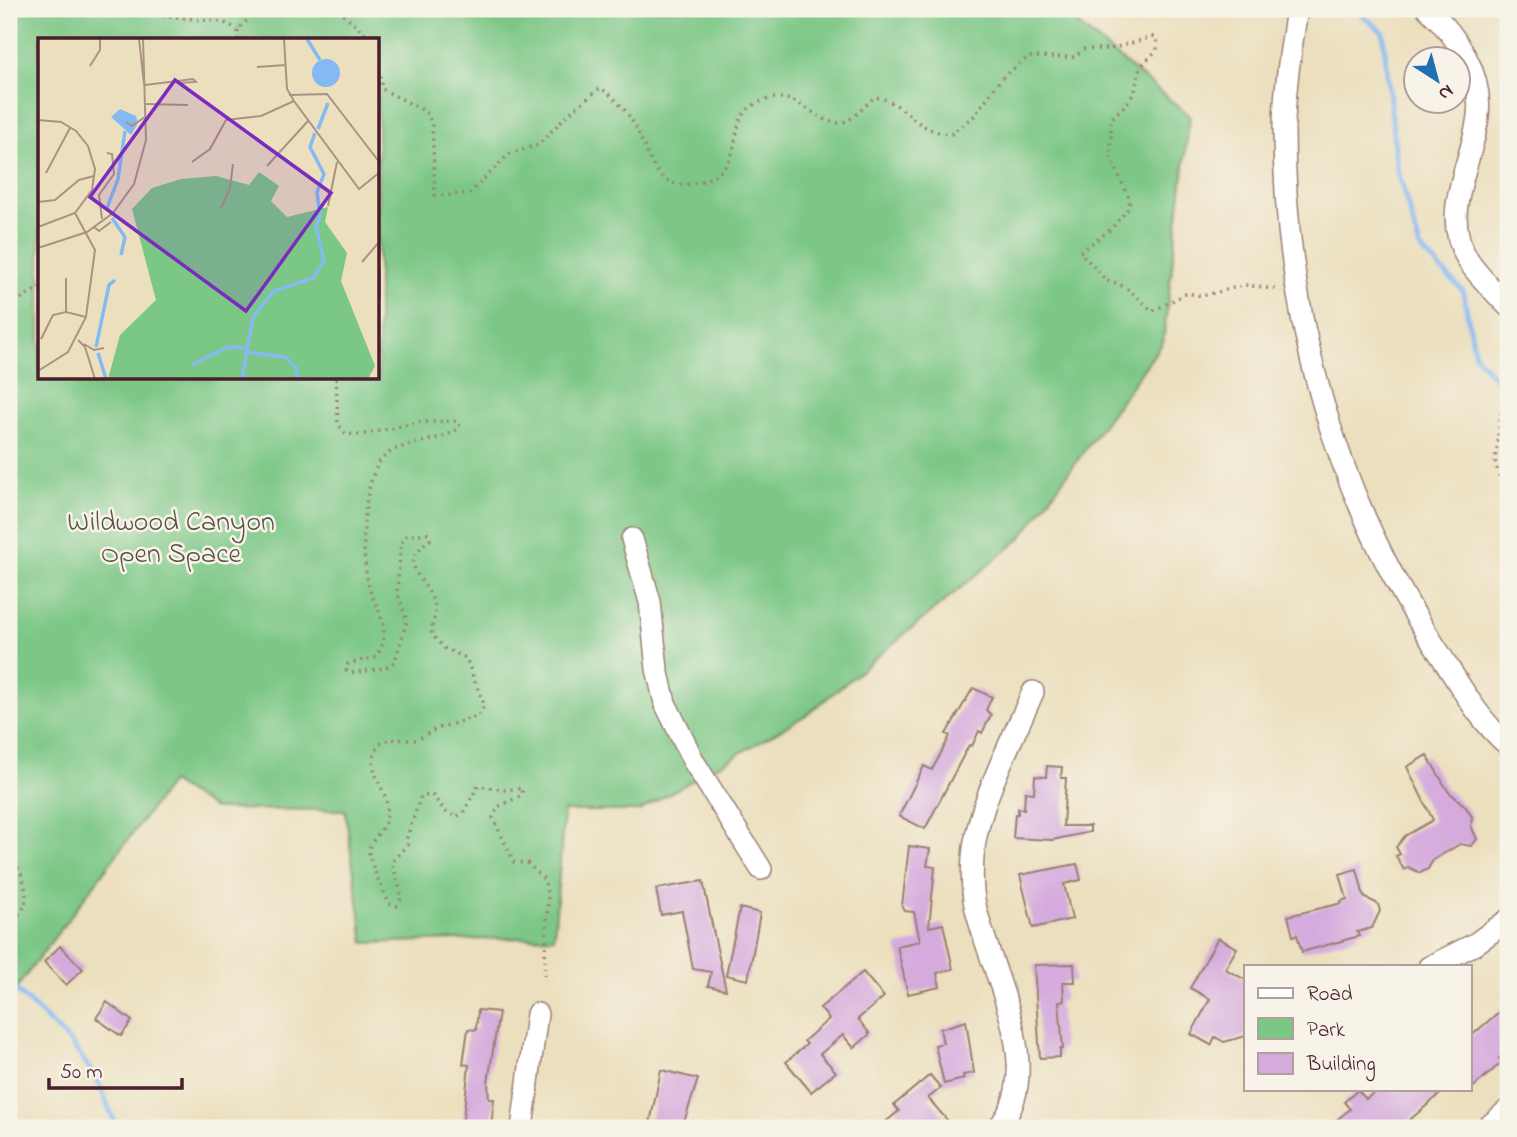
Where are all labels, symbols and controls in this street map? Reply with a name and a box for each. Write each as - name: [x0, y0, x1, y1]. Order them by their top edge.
- inset map: [38, 38, 380, 380]
- north arrow: [1402, 46, 1472, 116]
- text: N: [1432, 77, 1459, 107]
- park label: Wildwood Canyon Open Space: [67, 503, 275, 576]
- legend: [1244, 965, 1472, 1092]
- text: Road: [1307, 980, 1353, 1010]
- text: Park: [1307, 1016, 1346, 1046]
- scale bar: [49, 1046, 182, 1090]
- text: Building: [1306, 1050, 1376, 1082]
- text: 50 m: [60, 1058, 103, 1088]

